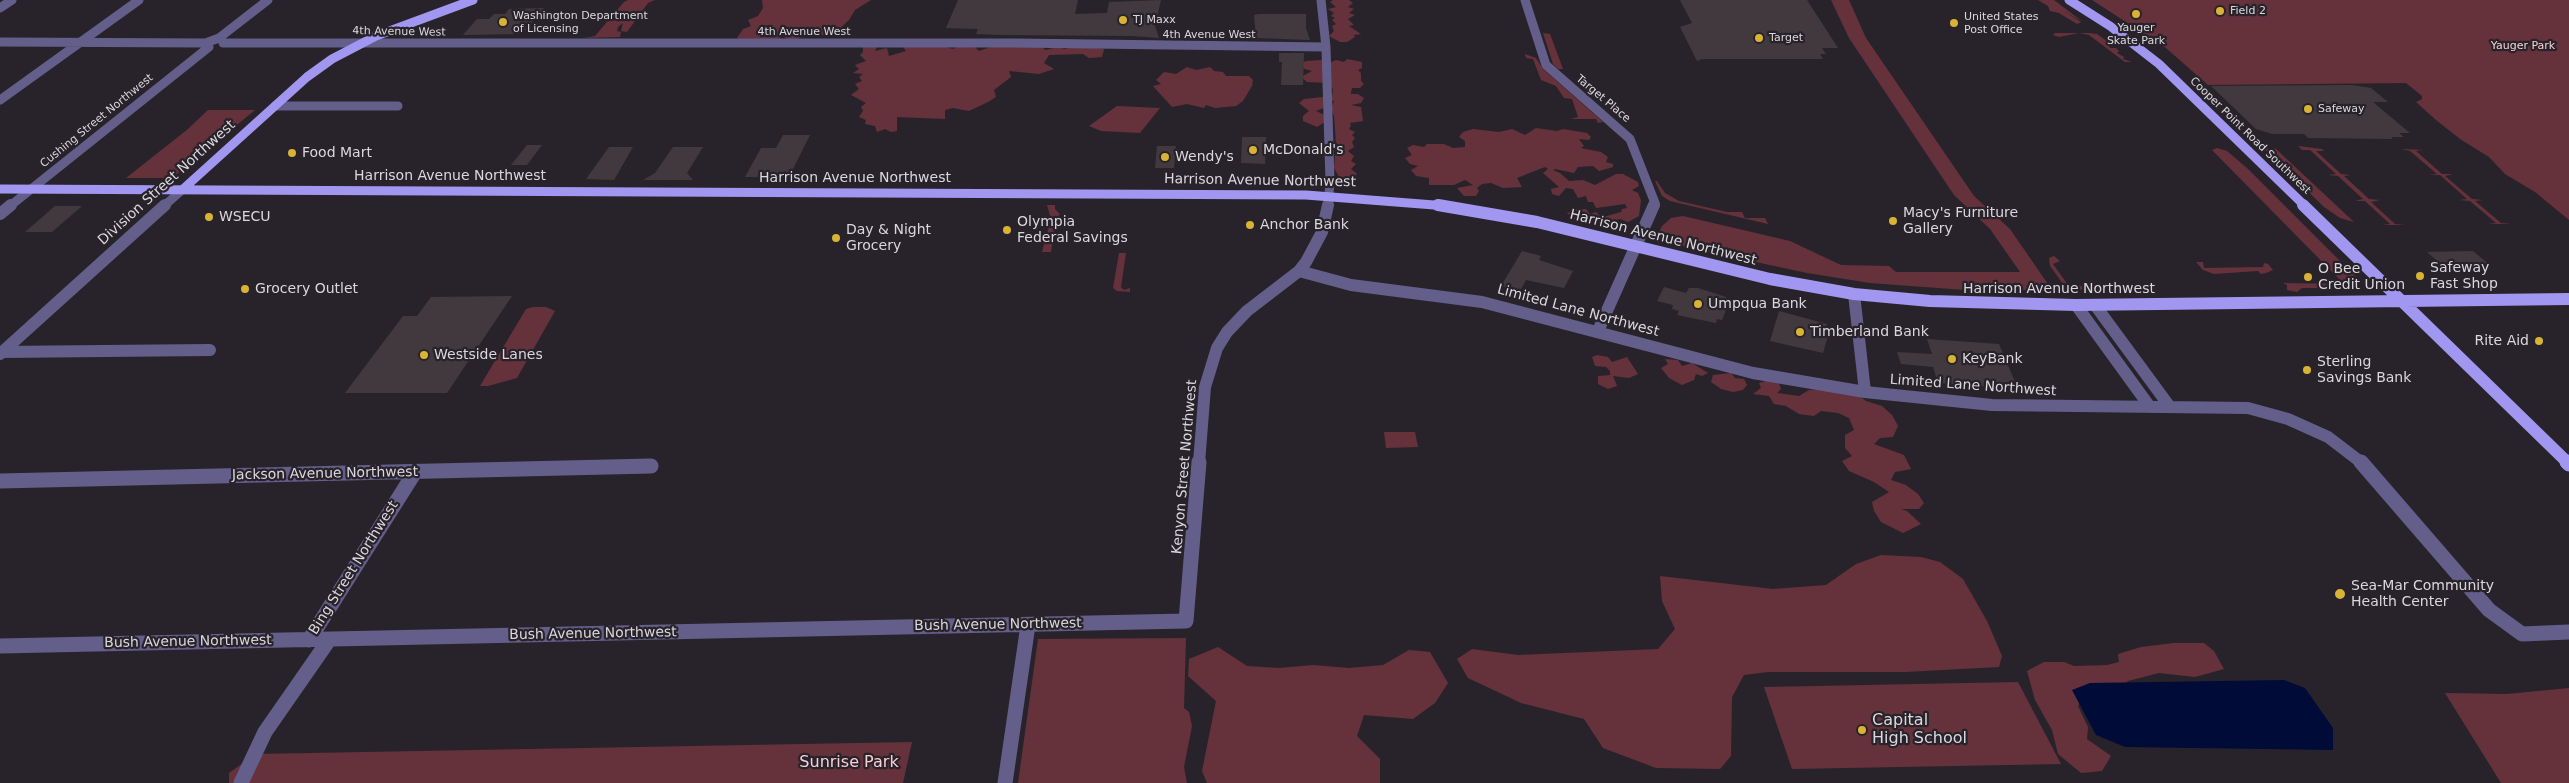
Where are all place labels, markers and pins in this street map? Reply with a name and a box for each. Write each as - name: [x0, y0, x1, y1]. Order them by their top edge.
- place label: Field 2: [2230, 4, 2266, 18]
- marker: Field 2: [2214, 5, 2226, 17]
- marker: Yauger Skate Park: [2130, 8, 2142, 20]
- place label: Washington Department of Licensing: [513, 9, 648, 35]
- place label: United States Post Office: [1964, 10, 2038, 36]
- place label: TJ Maxx: [1133, 13, 1176, 27]
- marker: TJ Maxx: [1117, 14, 1129, 26]
- marker: Washington Department of Licensing: [497, 16, 509, 28]
- marker: United States Post Office: [1948, 17, 1960, 29]
- place label: Yauger Skate Park: [2107, 21, 2165, 47]
- place label: Target: [1769, 31, 1803, 45]
- marker: Target: [1753, 32, 1765, 44]
- place label: Safeway: [2318, 102, 2365, 116]
- marker: Safeway: [2302, 103, 2314, 115]
- place label: McDonald's: [1263, 142, 1343, 158]
- marker: McDonald's: [1247, 144, 1259, 156]
- place label: Food Mart: [302, 145, 372, 161]
- marker: Food Mart: [286, 147, 298, 159]
- place label: Wendy's: [1175, 149, 1234, 165]
- marker: Wendy's: [1159, 151, 1171, 163]
- place label: Macy's Furniture Gallery: [1903, 205, 2018, 238]
- place label: WSECU: [219, 209, 271, 225]
- marker: WSECU: [203, 211, 215, 223]
- place label: Olympia Federal Savings: [1017, 214, 1128, 246]
- marker: Macy's Furniture Gallery: [1887, 215, 1899, 227]
- place label: Anchor Bank: [1260, 217, 1349, 233]
- marker: Anchor Bank: [1244, 219, 1256, 231]
- place label: Day & Night Grocery: [846, 222, 931, 254]
- marker: Olympia Federal Savings: [1001, 224, 1013, 236]
- marker: Day & Night Grocery: [830, 232, 842, 244]
- place label: Safeway Fast Shop: [2430, 260, 2498, 292]
- place label: O Bee Credit Union: [2318, 261, 2405, 294]
- marker: Safeway Fast Shop: [2414, 270, 2426, 282]
- marker: O Bee Credit Union: [2302, 271, 2314, 283]
- place label: Grocery Outlet: [255, 281, 358, 297]
- marker: Grocery Outlet: [239, 283, 251, 295]
- place label: Umpqua Bank: [1708, 296, 1807, 312]
- marker: Umpqua Bank: [1692, 298, 1704, 310]
- place label: Timberland Bank: [1810, 324, 1929, 340]
- marker: Timberland Bank: [1794, 326, 1806, 338]
- place label: Rite Aid: [2474, 333, 2529, 349]
- marker: Rite Aid: [2533, 335, 2545, 347]
- place label: Westside Lanes: [434, 347, 543, 363]
- marker: Westside Lanes: [418, 349, 430, 361]
- place label: KeyBank: [1962, 351, 2023, 367]
- marker: KeyBank: [1946, 353, 1958, 365]
- place label: Sterling Savings Bank: [2317, 354, 2411, 387]
- marker: Sterling Savings Bank: [2301, 364, 2313, 376]
- place label: Sea-Mar Community Health Center: [2351, 578, 2494, 610]
- marker: Sea-Mar Community Health Center: [2333, 587, 2347, 601]
- place label: Capital High School: [1872, 711, 1967, 749]
- marker: Capital High School: [1856, 724, 1868, 736]

